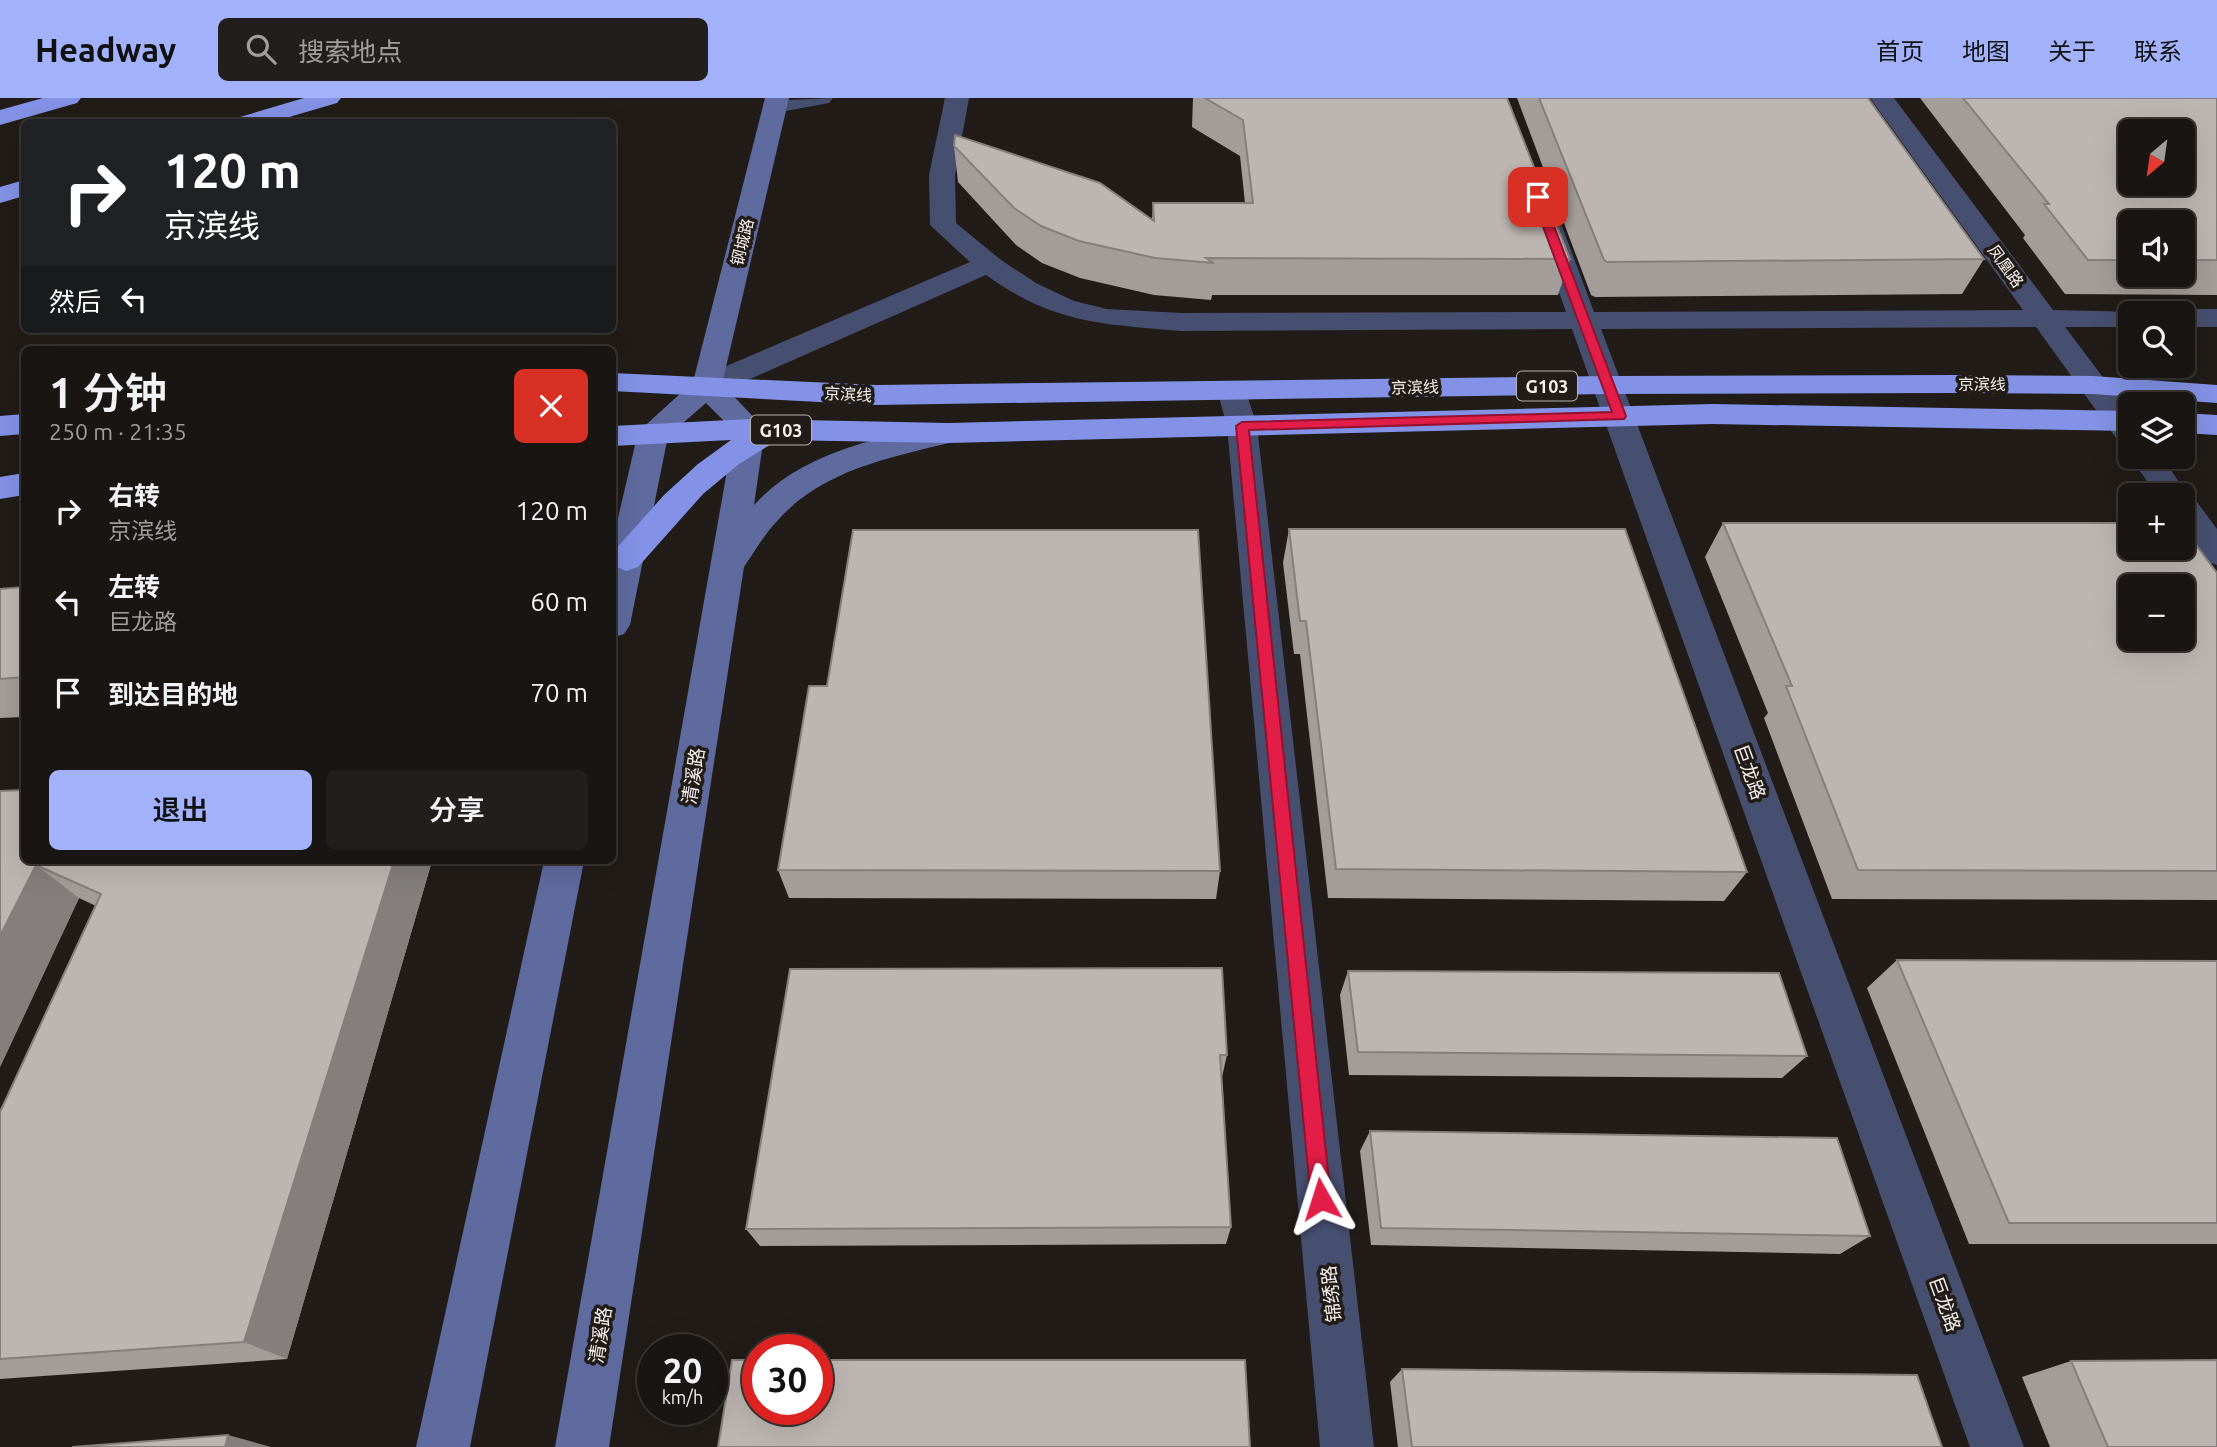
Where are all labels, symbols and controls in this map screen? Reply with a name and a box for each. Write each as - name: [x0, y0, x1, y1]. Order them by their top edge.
- search box: [218, 18, 708, 81]
- icon: search: [242, 30, 280, 68]
- text: Headway: [35, 31, 176, 68]
- text: 搜索地点: [298, 37, 402, 66]
- text: 首页: [1876, 38, 1924, 65]
- text: 地图: [1962, 38, 2010, 65]
- text: 关于: [2048, 38, 2096, 65]
- text: 联系: [2134, 38, 2182, 65]
- north arrow: [2118, 119, 2194, 196]
- map controls: [2118, 119, 2195, 651]
- text: 120 m: [164, 142, 301, 197]
- icon: right: [49, 147, 140, 238]
- pin: [1508, 167, 1568, 227]
- icon: arrive: [1519, 178, 1557, 216]
- text: 京滨线: [164, 207, 260, 243]
- button: sound: [2118, 210, 2195, 287]
- street label: 钢城路: [727, 217, 757, 267]
- street label: 凤凰路: [1985, 241, 2027, 291]
- icon: left: [115, 280, 153, 318]
- text: 然后: [49, 287, 101, 316]
- button: search: [2118, 301, 2195, 378]
- text: 1 分钟: [49, 369, 167, 416]
- button: close: [514, 369, 588, 443]
- road number: G103: [1517, 372, 1577, 400]
- street label: 京滨线: [1958, 375, 2006, 393]
- street label: 京滨线: [1391, 378, 1439, 396]
- street label: 京滨线: [824, 384, 872, 404]
- button: layers: [2118, 392, 2195, 469]
- road number: G103: [751, 416, 811, 444]
- text: 250 m · 21:35: [49, 419, 187, 444]
- text: 右转: [108, 481, 160, 510]
- button: +: [2118, 483, 2195, 560]
- icon: right: [49, 492, 87, 530]
- text: 120 m: [516, 496, 588, 525]
- text: 京滨线: [108, 518, 177, 543]
- text: 左转: [108, 572, 160, 601]
- button: −: [2118, 574, 2195, 651]
- icon: left: [49, 583, 87, 621]
- text: 60 m: [530, 587, 588, 616]
- text: 巨龙路: [108, 609, 177, 634]
- icon: arrive: [49, 674, 87, 712]
- text: 70 m: [530, 678, 588, 707]
- text: 到达目的地: [108, 680, 238, 709]
- street label: 巨龙路: [1730, 741, 1770, 803]
- street label: 清溪路: [678, 746, 708, 806]
- button: 退出: [49, 770, 312, 850]
- button: 分享: [326, 770, 588, 850]
- position arrow: [1284, 1162, 1358, 1236]
- street label: 锦绣路: [1317, 1264, 1345, 1324]
- street label: 巨龙路: [1925, 1273, 1965, 1335]
- street label: 清溪路: [585, 1305, 615, 1365]
- speed limit sign: 30: [742, 1334, 833, 1425]
- text: 20: [663, 1350, 702, 1390]
- text: km/h: [662, 1387, 703, 1407]

